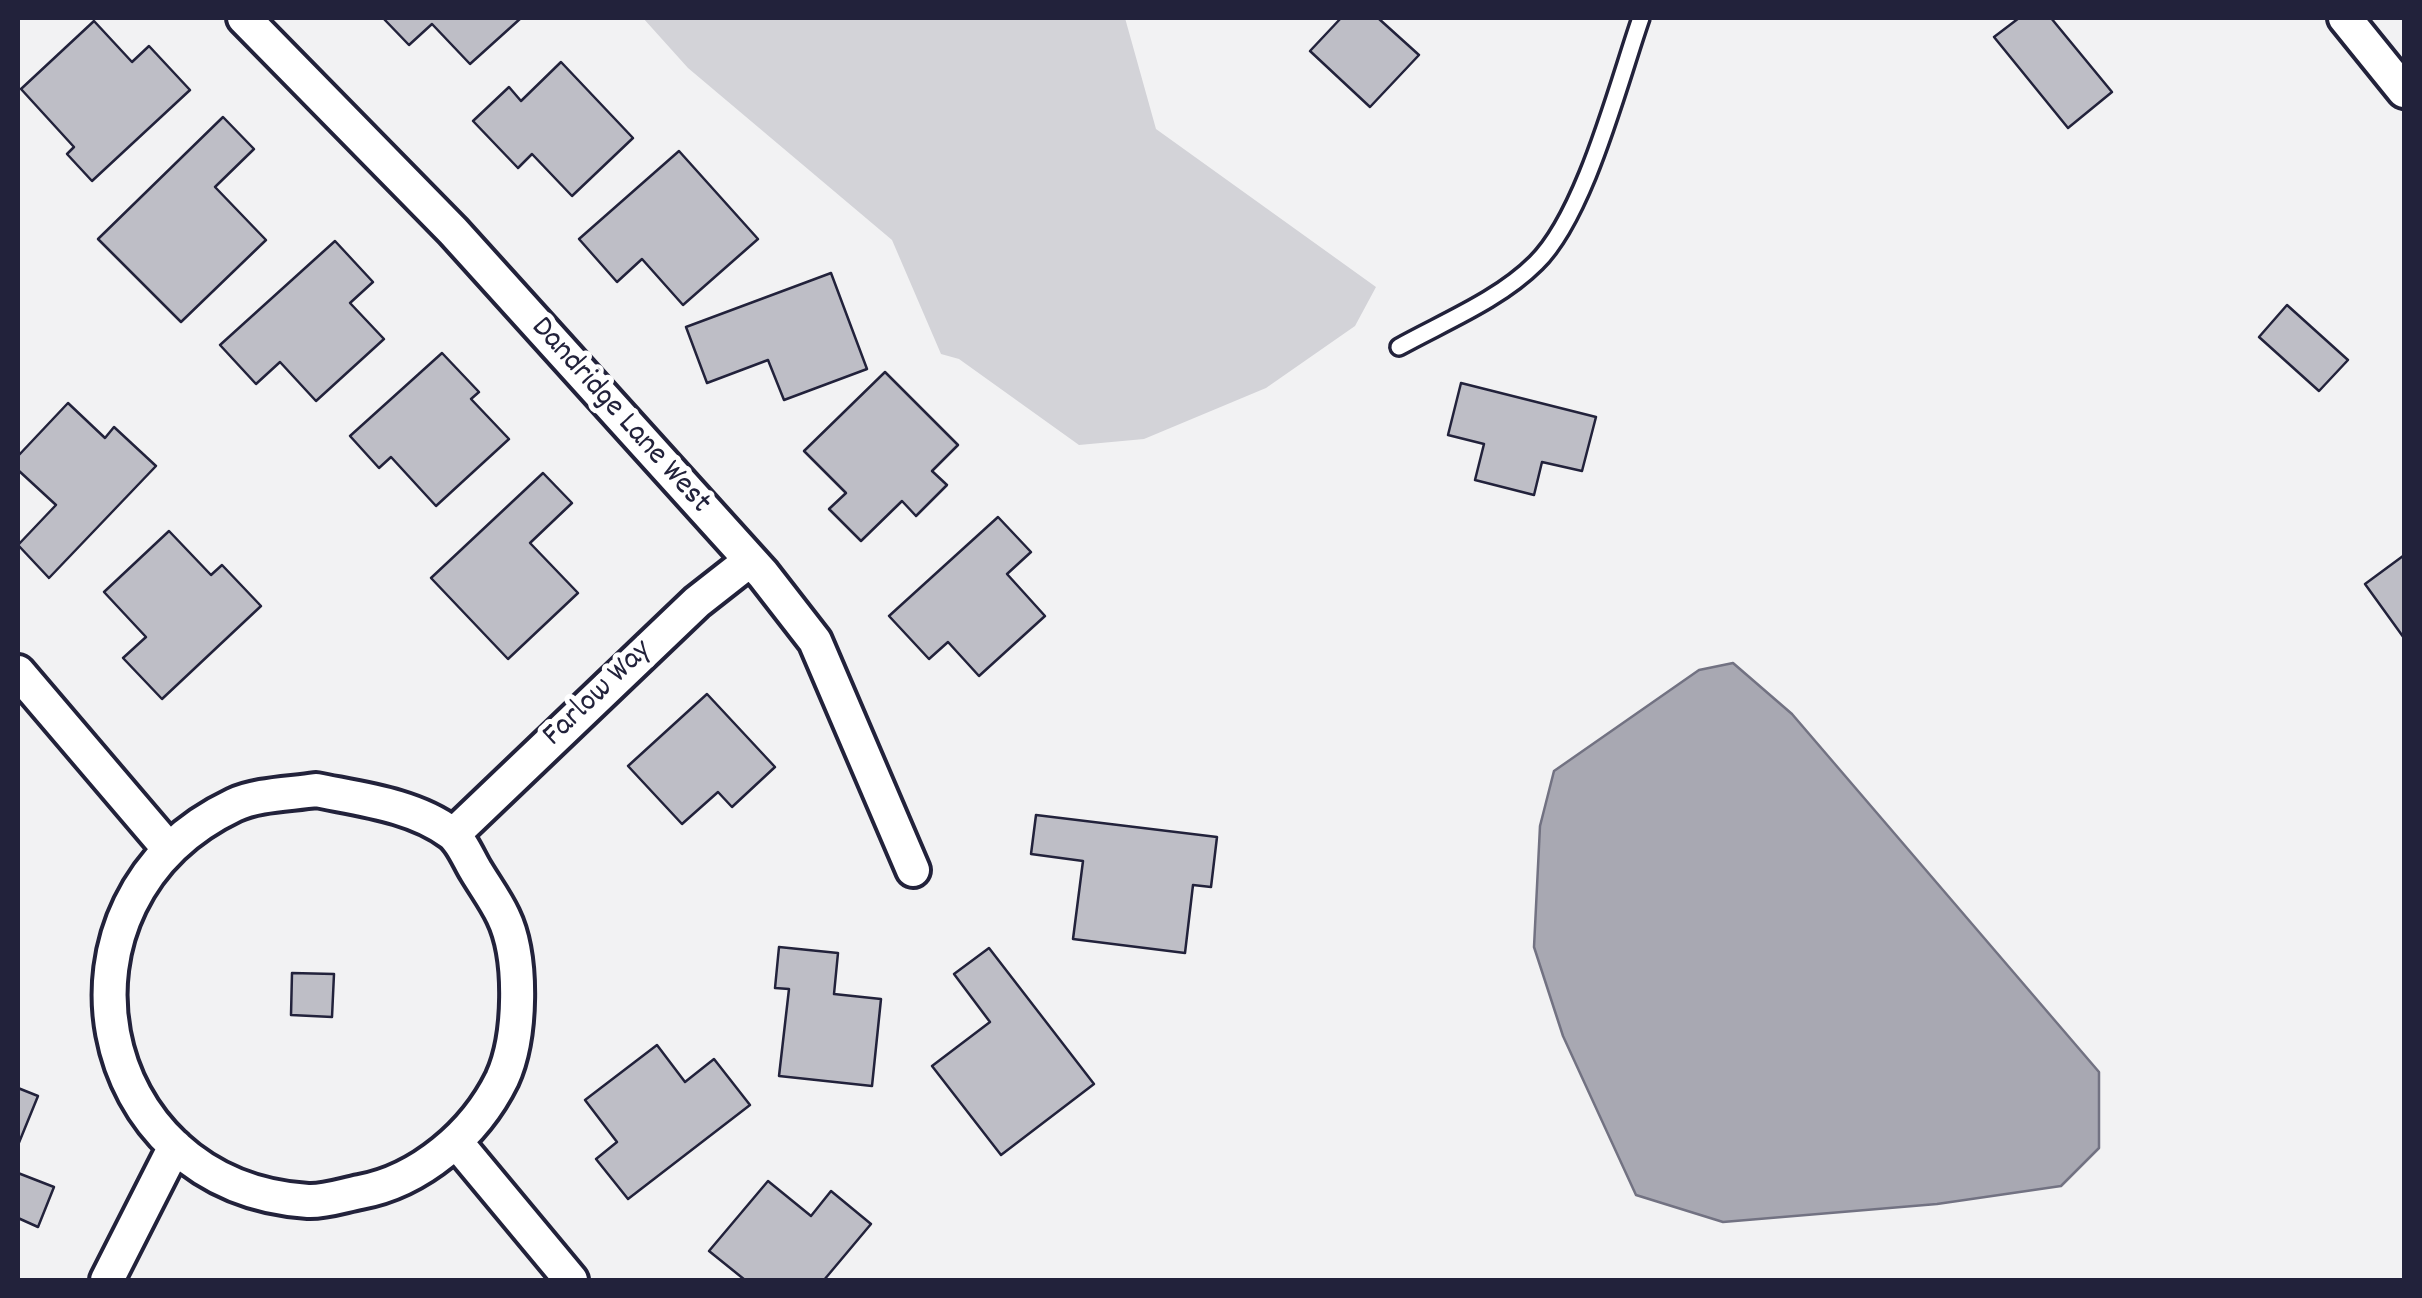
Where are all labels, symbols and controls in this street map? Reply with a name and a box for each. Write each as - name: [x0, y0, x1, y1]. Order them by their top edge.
- street label: Dandridge Lane West: [521, 311, 717, 523]
- street label: Farlow Way: [536, 634, 662, 756]

